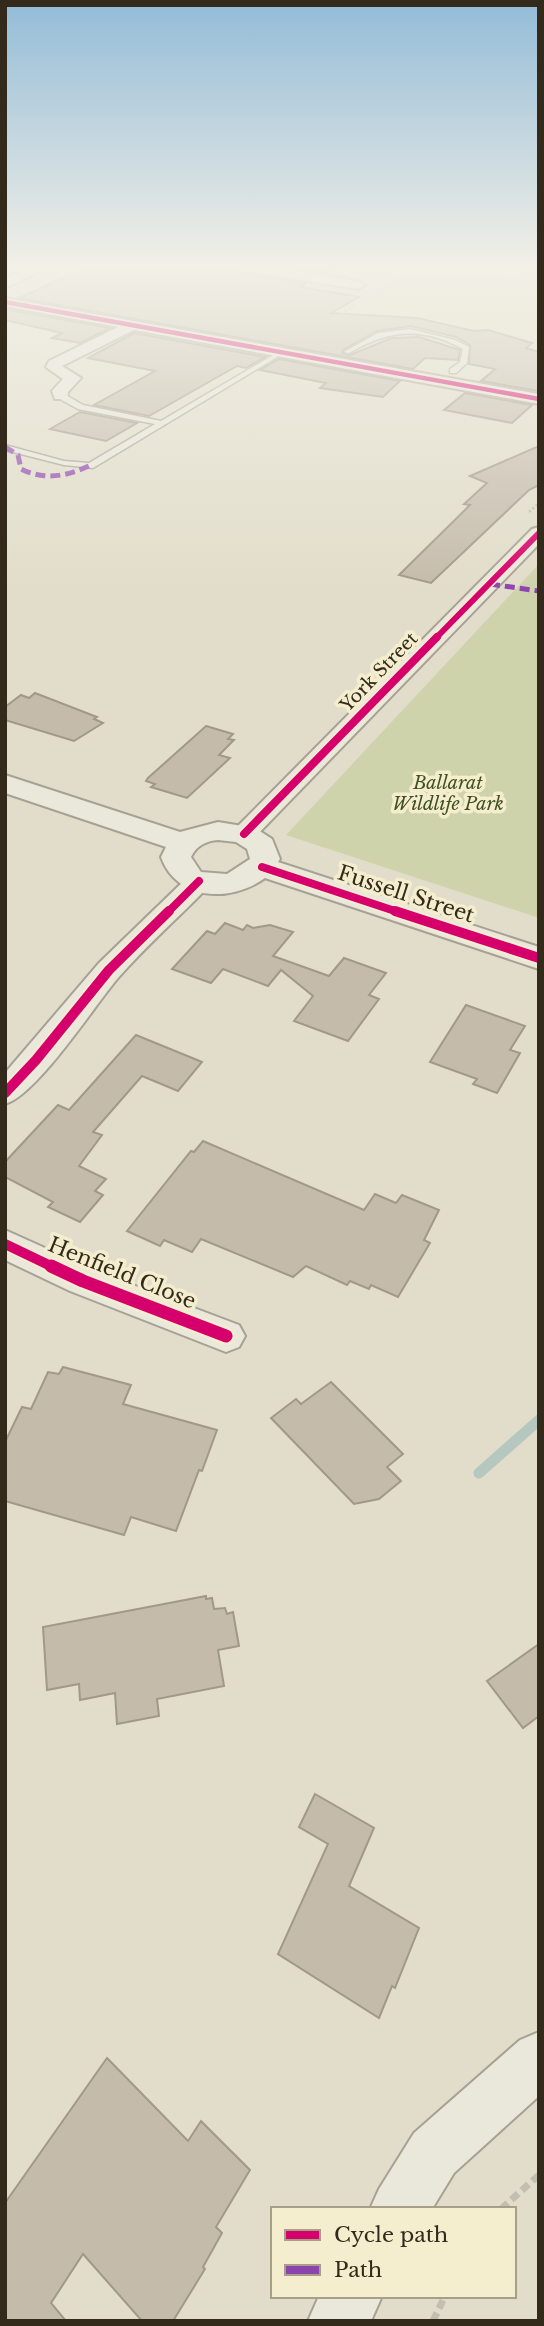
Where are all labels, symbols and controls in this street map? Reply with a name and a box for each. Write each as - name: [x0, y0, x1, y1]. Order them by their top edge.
- street label: York Street: [335, 628, 422, 717]
- park label: Ballarat Wildlife Park: [392, 772, 504, 815]
- street label: Fussell Street: [334, 860, 478, 928]
- street label: Henfield Close: [44, 1232, 200, 1314]
- legend: [271, 2207, 516, 2298]
- text: Cycle path: [334, 2222, 448, 2248]
- text: Path: [334, 2257, 382, 2283]

